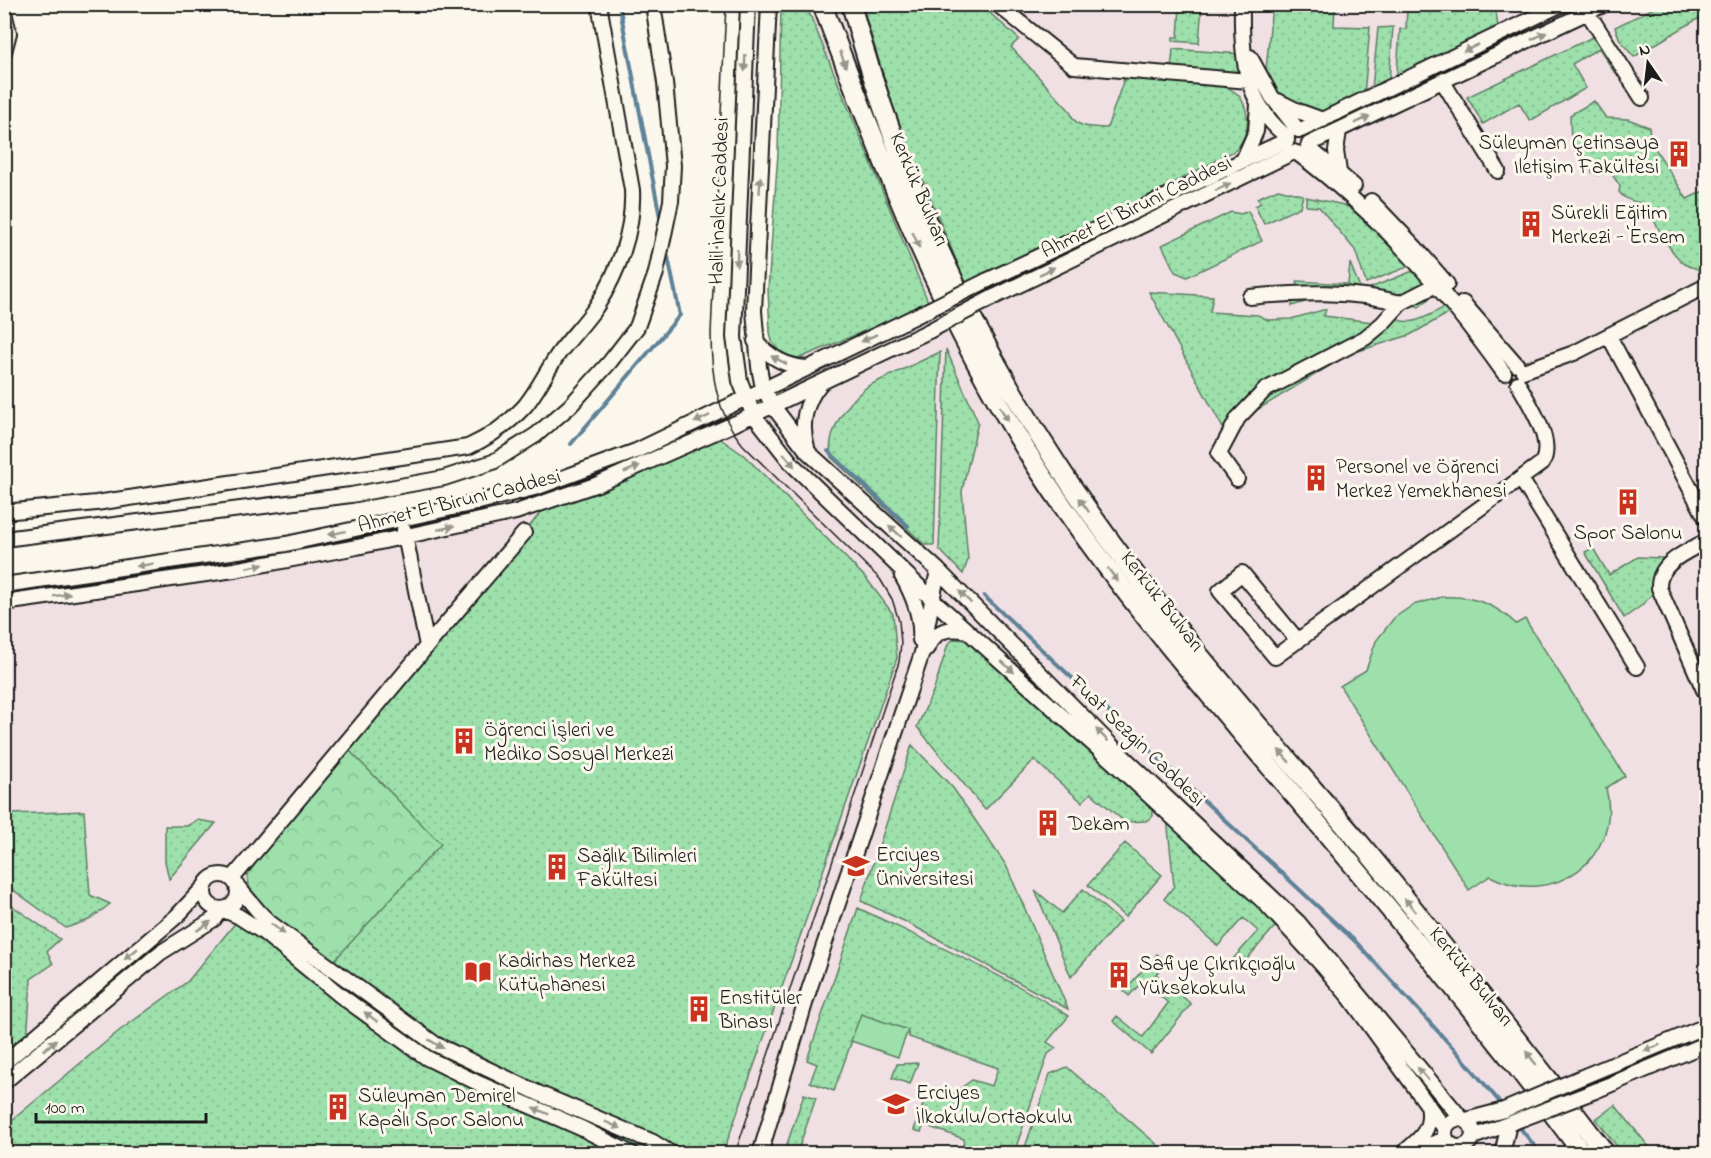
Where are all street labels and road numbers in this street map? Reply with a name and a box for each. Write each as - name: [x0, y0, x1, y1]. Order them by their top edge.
- street label: Halil İnalcık Caddesi: [702, 117, 738, 285]
- street label: Kerkük Bulvarı: [881, 128, 956, 251]
- street label: Ahmet El Biruni Caddesi: [1037, 149, 1237, 267]
- street label: Ahmet El Biruni Caddesi: [355, 462, 564, 542]
- street label: Kerkük Bulvarı: [1112, 545, 1211, 659]
- street label: Fuat Sezgin Caddesi: [1060, 668, 1211, 816]
- street label: Kerkük Bulvarı: [1421, 921, 1520, 1034]

